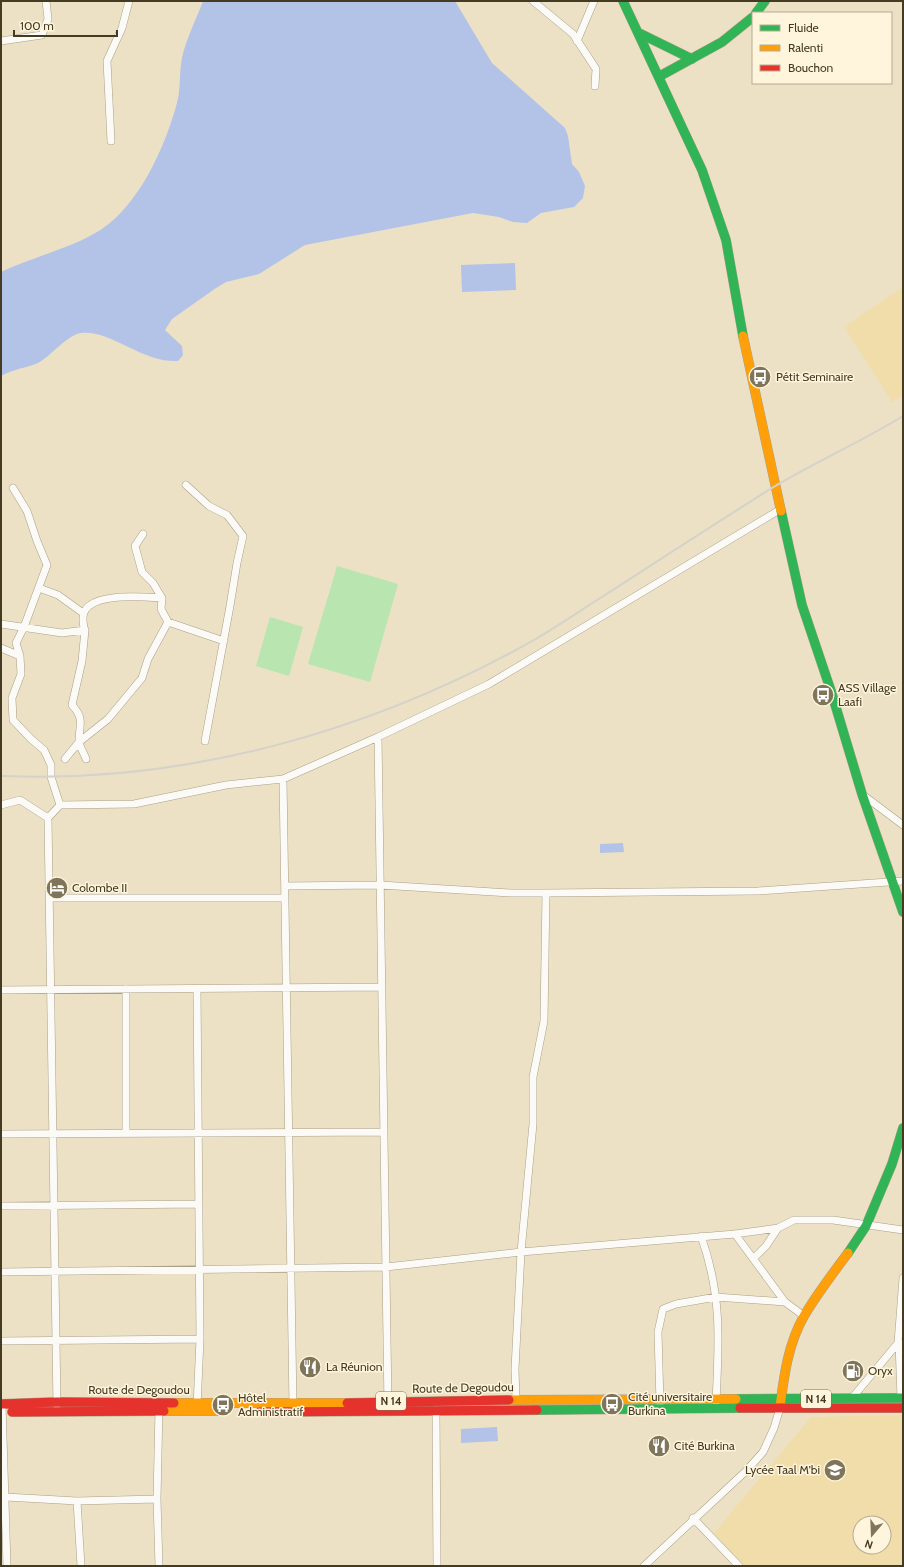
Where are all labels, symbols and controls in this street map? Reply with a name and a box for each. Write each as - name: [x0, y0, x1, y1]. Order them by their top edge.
- scale bar: [14, 12, 117, 38]
- legend: [752, 12, 892, 84]
- text: 100 m: [20, 18, 54, 33]
- text: Fluide: [788, 20, 819, 35]
- text: Ralenti: [788, 40, 823, 55]
- text: Bouchon: [788, 60, 834, 75]
- bus stop icon: Pétit Seminaire: [747, 364, 773, 390]
- place label: Pétit Seminaire: [776, 369, 853, 384]
- place label: ASS Village Laafi: [838, 680, 896, 709]
- bus stop icon: ASS Village Laafi: [810, 682, 836, 708]
- hotel icon: Colombe II: [44, 875, 70, 901]
- place label: Colombe II: [72, 880, 127, 895]
- restaurant icon: La Réunion: [297, 1354, 323, 1380]
- fuel station icon: Oryx: [840, 1358, 866, 1384]
- place label: La Réunion: [326, 1359, 383, 1374]
- place label: Oryx: [868, 1363, 893, 1378]
- street label: Route de Degoudou: [412, 1379, 514, 1396]
- street label: Route de Degoudou: [88, 1382, 190, 1397]
- place label: Cité universitaire Burkina: [628, 1389, 712, 1418]
- place label: Hôtel Administratif: [238, 1390, 303, 1419]
- road number: N 14: [801, 1390, 831, 1408]
- bus stop icon: Cité universitaire Burkina: [599, 1391, 625, 1417]
- bus stop icon: Hôtel Administratif: [210, 1392, 236, 1418]
- road number: N 14: [376, 1392, 406, 1410]
- restaurant icon: Cité Burkina: [646, 1433, 672, 1459]
- place label: Cité Burkina: [674, 1438, 735, 1453]
- school or university icon: Lycée Taal M'bi: [822, 1457, 848, 1483]
- place label: Lycée Taal M'bi: [745, 1462, 820, 1477]
- north arrow: [852, 1515, 892, 1555]
- text: N: [863, 1537, 875, 1552]

